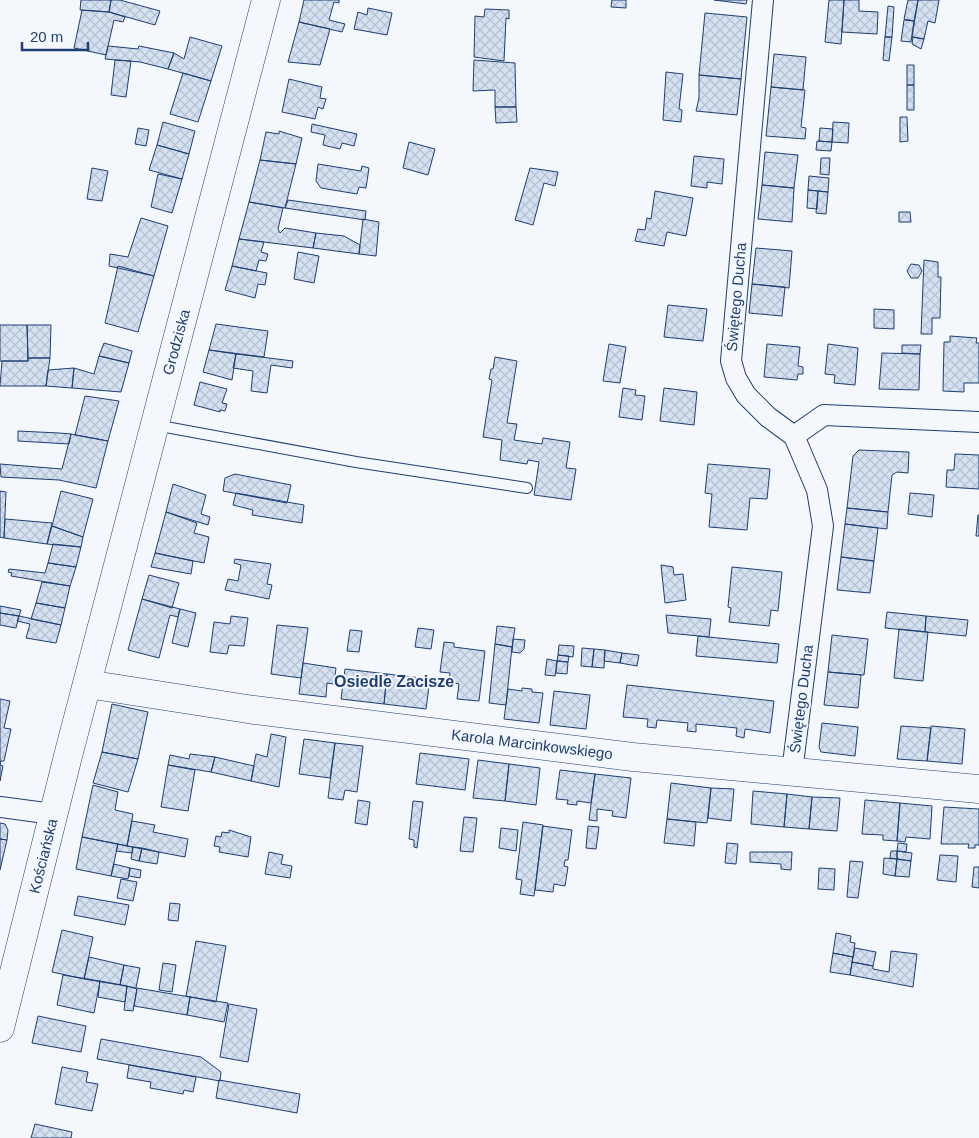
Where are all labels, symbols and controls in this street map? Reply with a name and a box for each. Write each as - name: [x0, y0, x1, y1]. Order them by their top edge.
- scale bar: [22, 20, 89, 52]
- text: 20 m: [30, 28, 63, 45]
- street label: Świętego Ducha: [723, 241, 749, 352]
- street label: Grodziska: [159, 307, 193, 377]
- street label: Świętego Ducha: [786, 643, 816, 754]
- district label: Osiedle Zacisze: [334, 673, 454, 690]
- street label: Karola Marcinkowskiego: [450, 726, 614, 762]
- street label: Kościańska: [25, 816, 61, 895]

